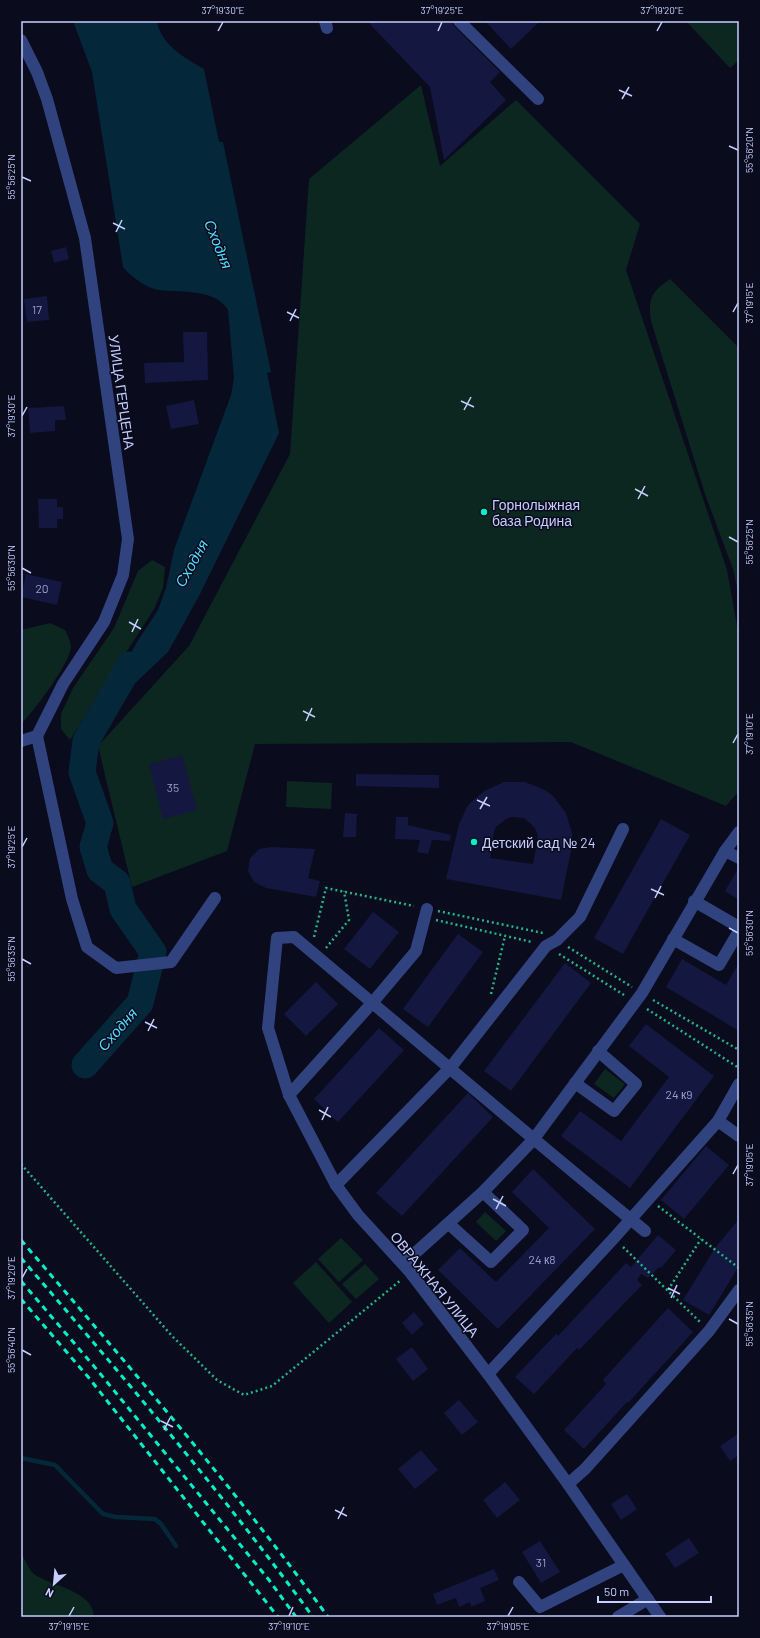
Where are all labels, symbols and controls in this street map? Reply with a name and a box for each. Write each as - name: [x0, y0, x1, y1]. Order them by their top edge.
- text: 37°19'30"E: [201, 4, 245, 16]
- text: 37°19'25"E: [421, 4, 463, 16]
- text: 37°19'20"E: [640, 4, 684, 16]
- text: 55°56'20"N: [743, 127, 755, 173]
- text: 55°56'25"N: [5, 154, 17, 200]
- water label: Сходня: [201, 217, 237, 271]
- text: 37°19'15"E: [743, 282, 755, 324]
- house number: 17: [32, 302, 42, 316]
- street label: УЛИЦА ГЕРЦЕНА: [106, 334, 139, 451]
- text: 37°19'30"E: [5, 394, 17, 438]
- place label: Горнолыжная база Родина: [492, 496, 580, 529]
- marker: Горнолыжная база Родина: [479, 507, 489, 517]
- text: 55°56'25"N: [743, 519, 755, 565]
- water label: Сходня: [171, 536, 211, 590]
- text: 55°56'30"N: [5, 545, 17, 591]
- house number: 20: [35, 581, 49, 595]
- text: 37°19'10"E: [743, 713, 755, 755]
- house number: 35: [167, 780, 179, 794]
- text: 37°19'25"E: [5, 826, 17, 868]
- place label: Детский сад № 24: [482, 834, 595, 851]
- marker: Детский сад № 24: [469, 837, 479, 847]
- text: 55°56'30"N: [743, 910, 755, 956]
- text: 55°56'35"N: [5, 936, 17, 982]
- water label: Сходня: [93, 1004, 141, 1054]
- house number: 24 к9: [666, 1087, 692, 1101]
- text: 37°19'05"E: [743, 1143, 755, 1187]
- street label: ОВРАЖНАЯ УЛИЦА: [387, 1228, 483, 1341]
- house number: 24 к8: [529, 1252, 555, 1266]
- text: 37°19'20"E: [5, 1256, 17, 1300]
- text: 55°56'35"N: [743, 1301, 755, 1347]
- text: 55°56'40"N: [5, 1327, 17, 1373]
- house number: 31: [536, 1555, 546, 1569]
- north arrow: [34, 1564, 74, 1604]
- scale bar: [598, 1578, 711, 1604]
- text: 50 m: [604, 1584, 629, 1598]
- text: N: [43, 1586, 55, 1601]
- text: 37°19'15"E: [48, 1620, 90, 1632]
- text: 37°19'10"E: [268, 1620, 310, 1632]
- text: 37°19'05"E: [486, 1620, 530, 1632]

